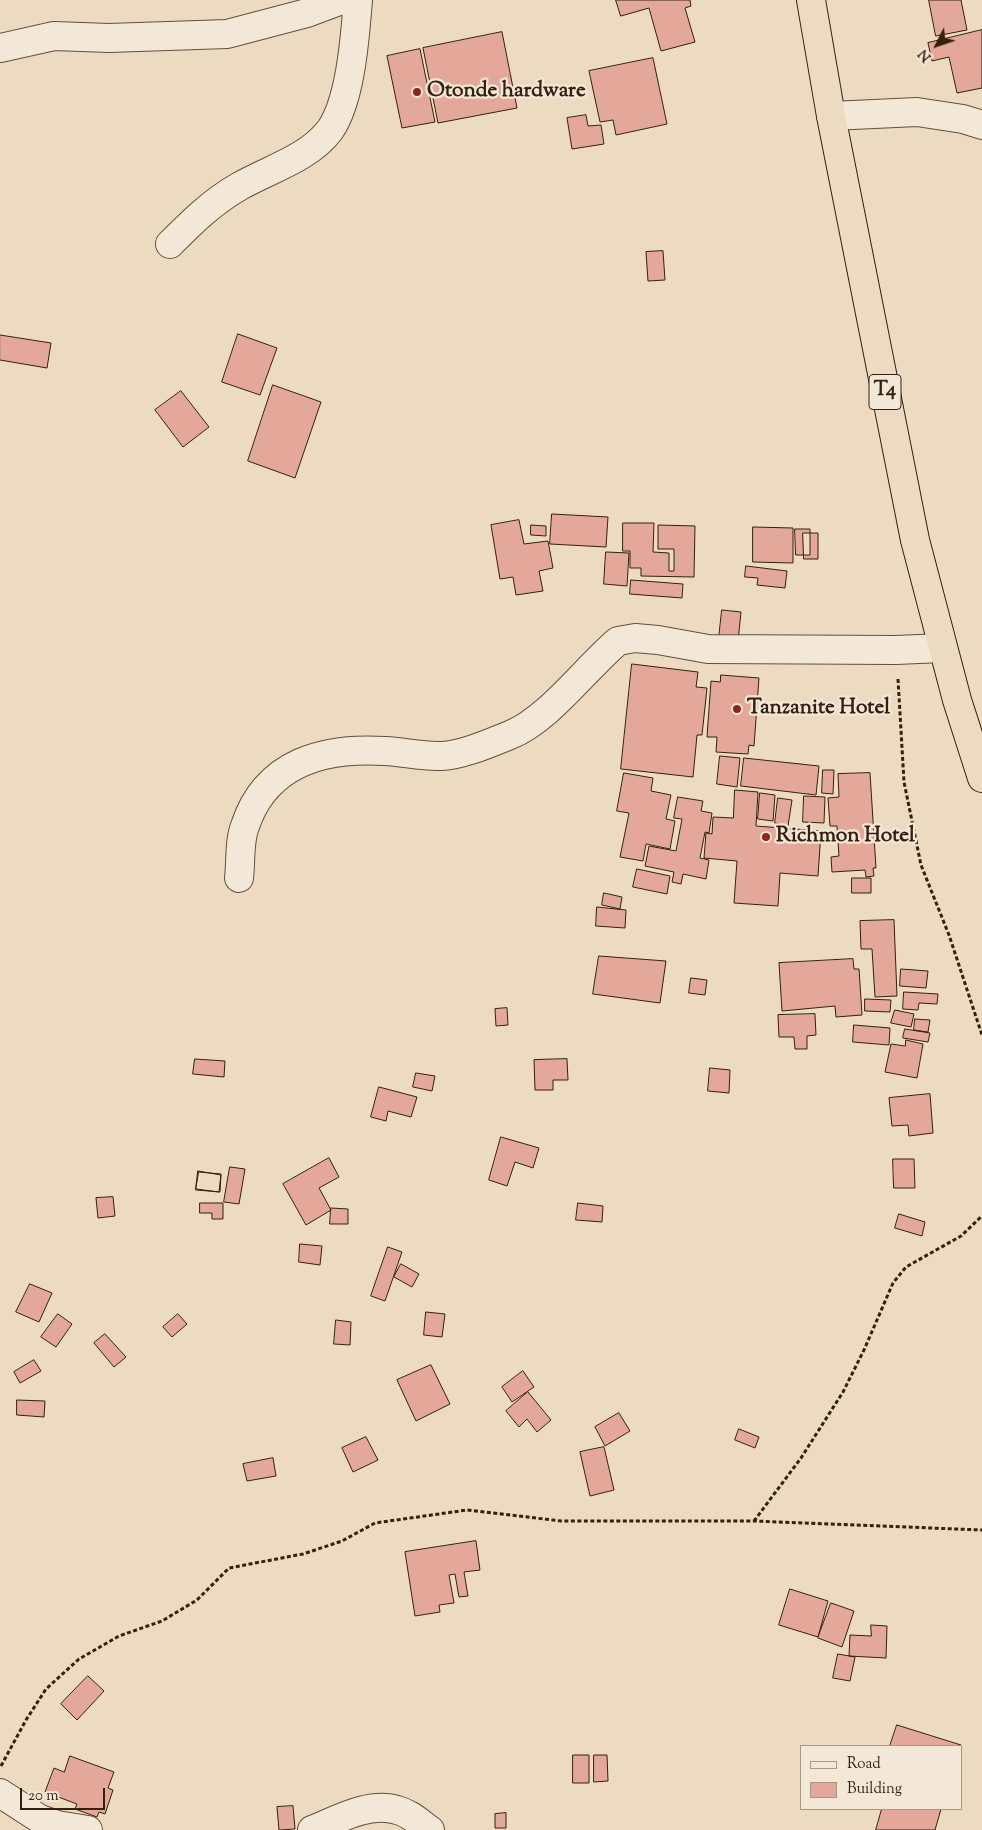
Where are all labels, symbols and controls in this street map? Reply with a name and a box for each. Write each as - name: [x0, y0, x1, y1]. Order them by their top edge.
- north arrow: [912, 20, 962, 70]
- text: N: [914, 44, 937, 66]
- place label: Otonde hardware: [427, 79, 586, 105]
- marker: Otonde hardware: [411, 86, 423, 98]
- road number: T4: [869, 374, 901, 410]
- place label: Tanzanite Hotel: [747, 696, 890, 722]
- marker: Tanzanite Hotel: [731, 703, 743, 715]
- place label: Richmon Hotel: [776, 824, 915, 850]
- marker: Richmon Hotel: [760, 831, 772, 843]
- legend: [800, 1745, 962, 1810]
- text: Road: [847, 1754, 881, 1775]
- scale bar: [22, 1778, 108, 1810]
- text: Building: [847, 1779, 902, 1800]
- text: 20 m: [28, 1786, 59, 1807]

